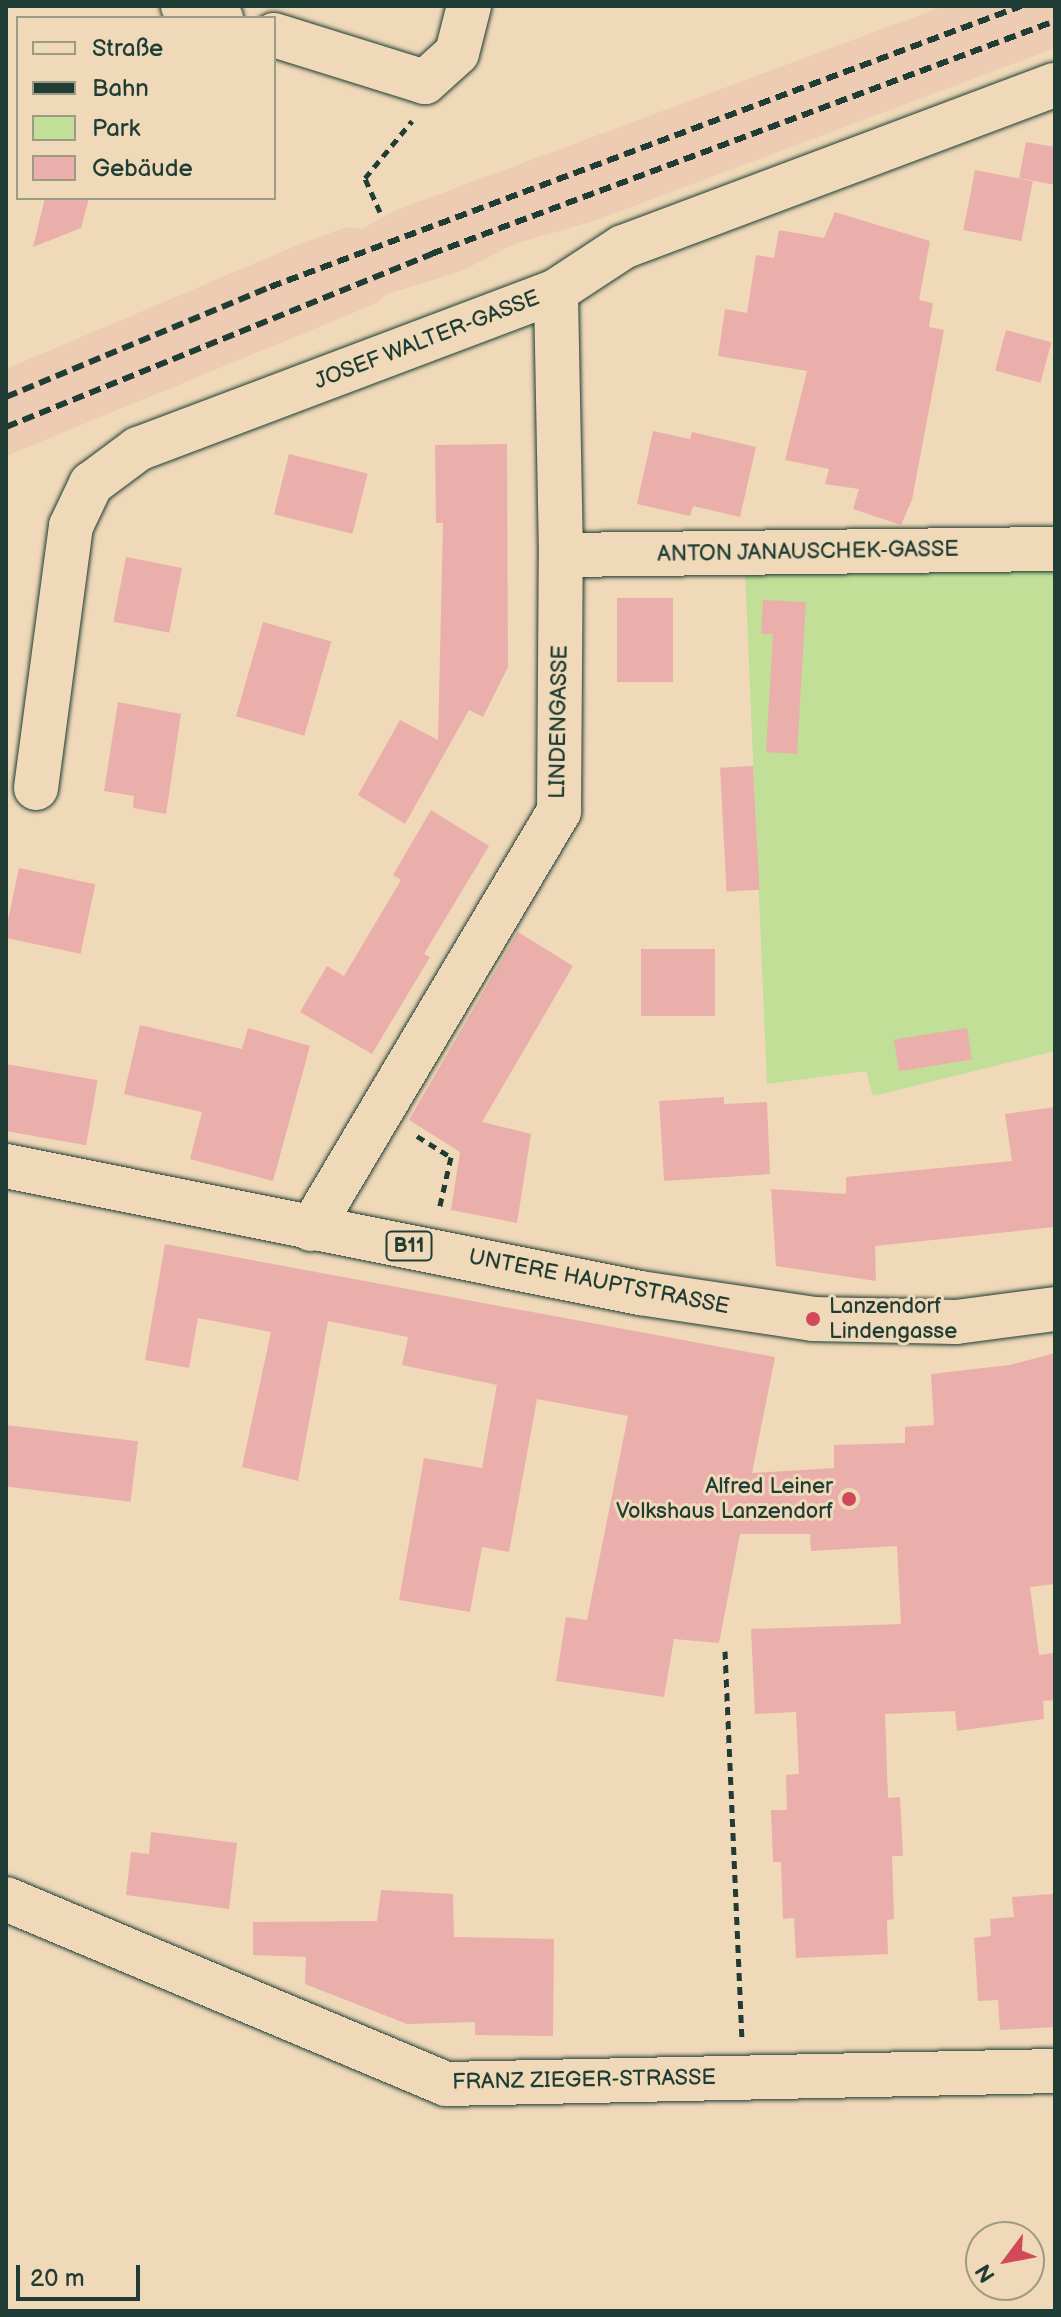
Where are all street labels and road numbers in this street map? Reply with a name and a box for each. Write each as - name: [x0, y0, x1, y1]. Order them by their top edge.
- street label: JOSEF WALTER-GASSE: [310, 285, 544, 395]
- street label: ANTON JANAUSCHEK-GASSE: [656, 536, 960, 568]
- street label: LINDENGASSE: [544, 645, 574, 799]
- road number: B11: [385, 1230, 433, 1262]
- street label: UNTERE HAUPTSTRASSE: [466, 1244, 732, 1320]
- street label: FRANZ ZIEGER-STRASSE: [452, 2065, 716, 2095]

